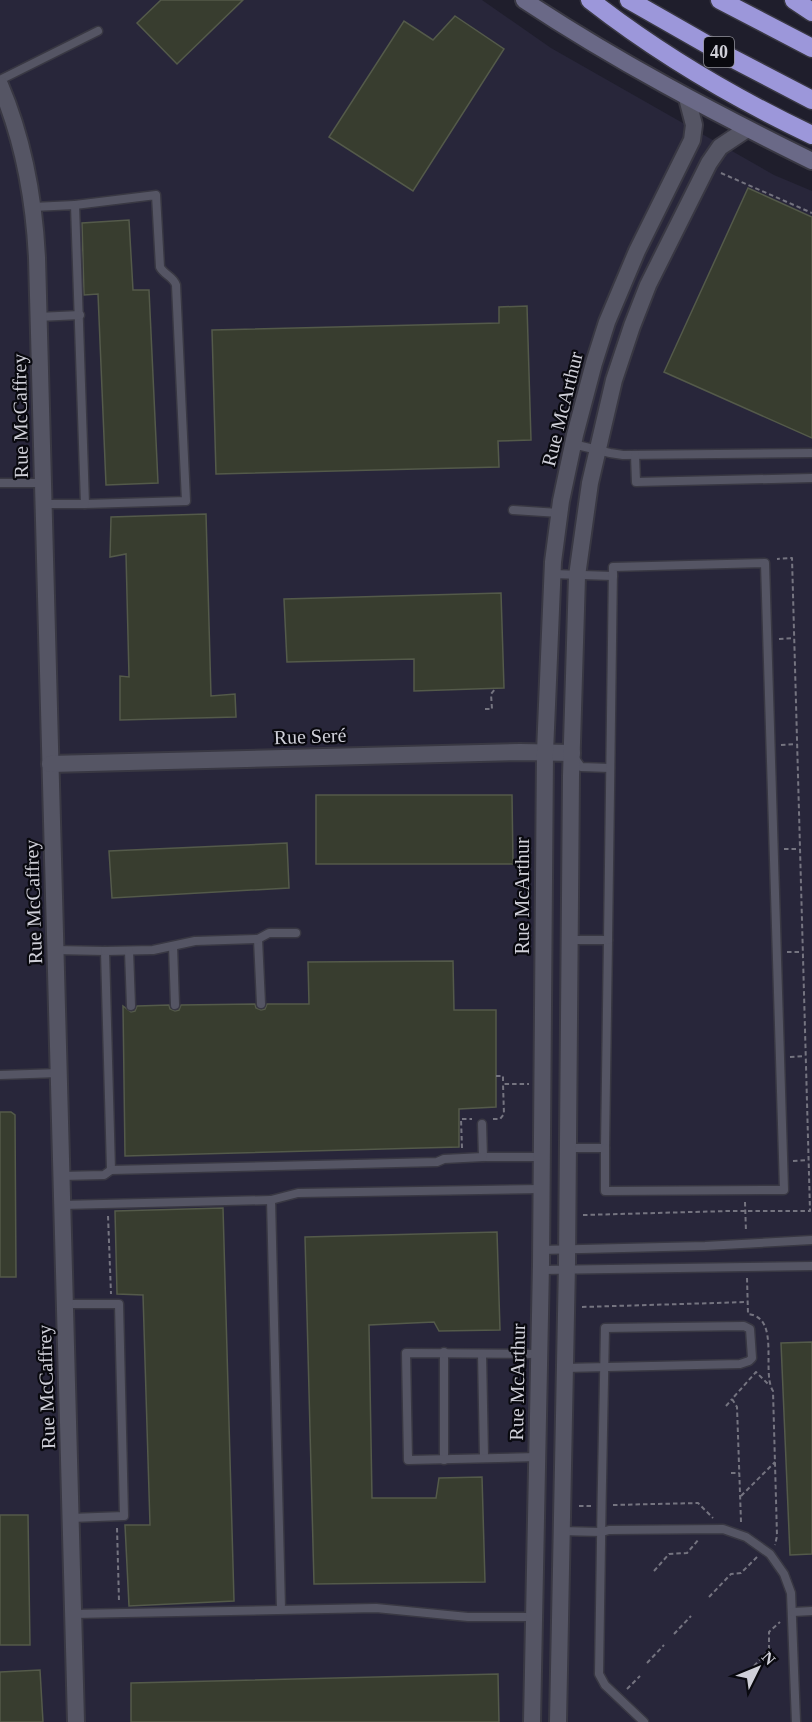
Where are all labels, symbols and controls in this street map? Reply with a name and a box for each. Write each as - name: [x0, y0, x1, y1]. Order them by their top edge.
- road number: 40: [704, 37, 734, 67]
- street label: Rue McArthur: [537, 349, 587, 469]
- street label: Rue McCaffrey: [8, 354, 33, 478]
- street label: Rue Seré: [273, 724, 347, 748]
- street label: Rue McArthur: [511, 837, 533, 955]
- street label: Rue McCaffrey: [20, 839, 47, 965]
- street label: Rue McArthur: [505, 1323, 529, 1441]
- street label: Rue McCaffrey: [33, 1324, 60, 1450]
- north arrow: [728, 1638, 788, 1698]
- text: N: [758, 1648, 779, 1668]

